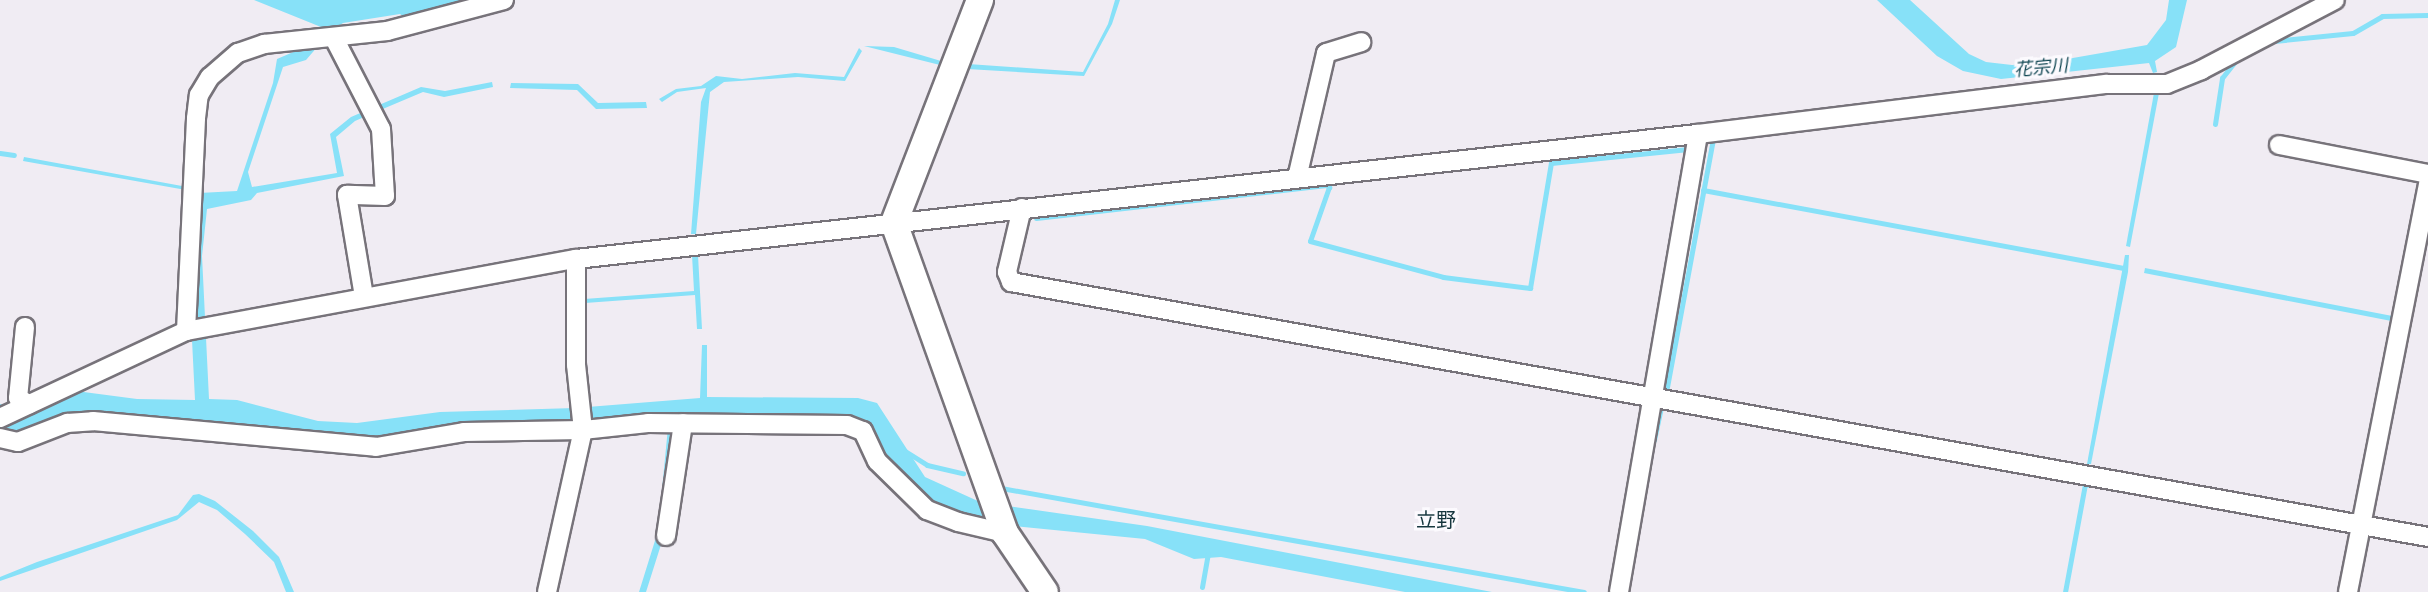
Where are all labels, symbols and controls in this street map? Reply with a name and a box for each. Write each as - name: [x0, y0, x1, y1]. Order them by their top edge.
- water label: 花宗川: [2013, 55, 2069, 81]
- district label: 立野: [1416, 507, 1456, 531]

